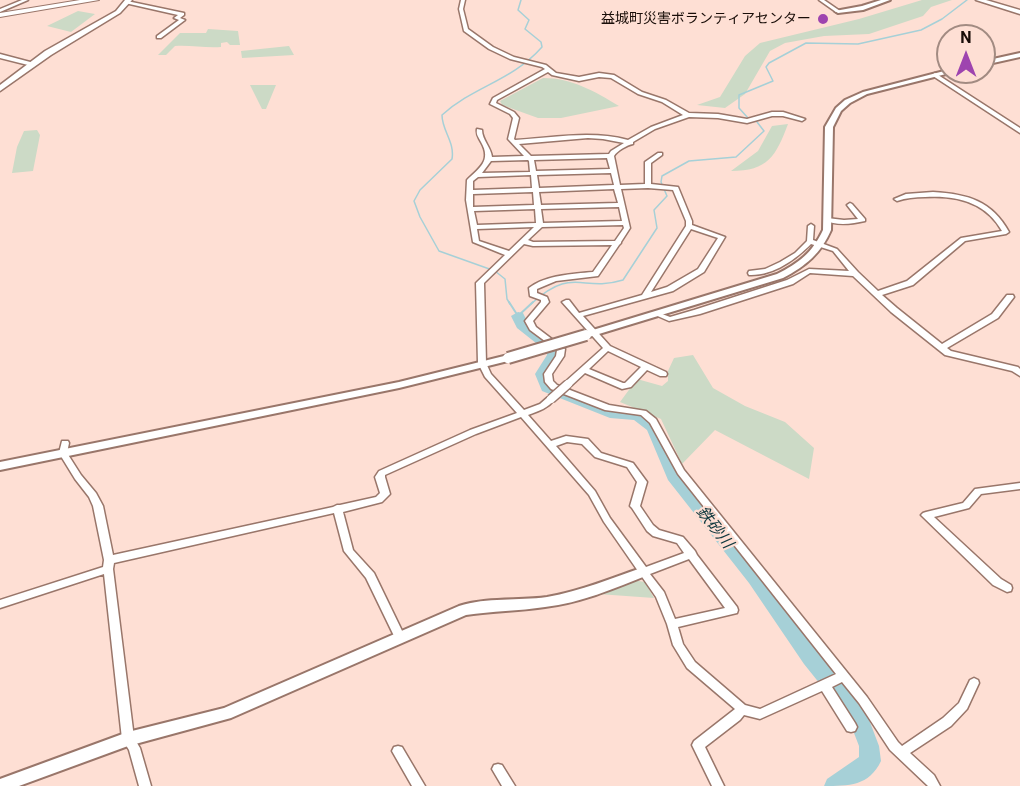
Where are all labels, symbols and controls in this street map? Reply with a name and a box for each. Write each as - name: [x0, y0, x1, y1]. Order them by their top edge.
- place label: 益城町災害ボランティアセンター: [601, 11, 811, 27]
- marker: 益城町災害ボランティアセンター: [816, 12, 830, 26]
- north arrow: [936, 24, 996, 84]
- text: N: [960, 28, 972, 47]
- water label: 鉄砂川: [692, 503, 736, 553]

